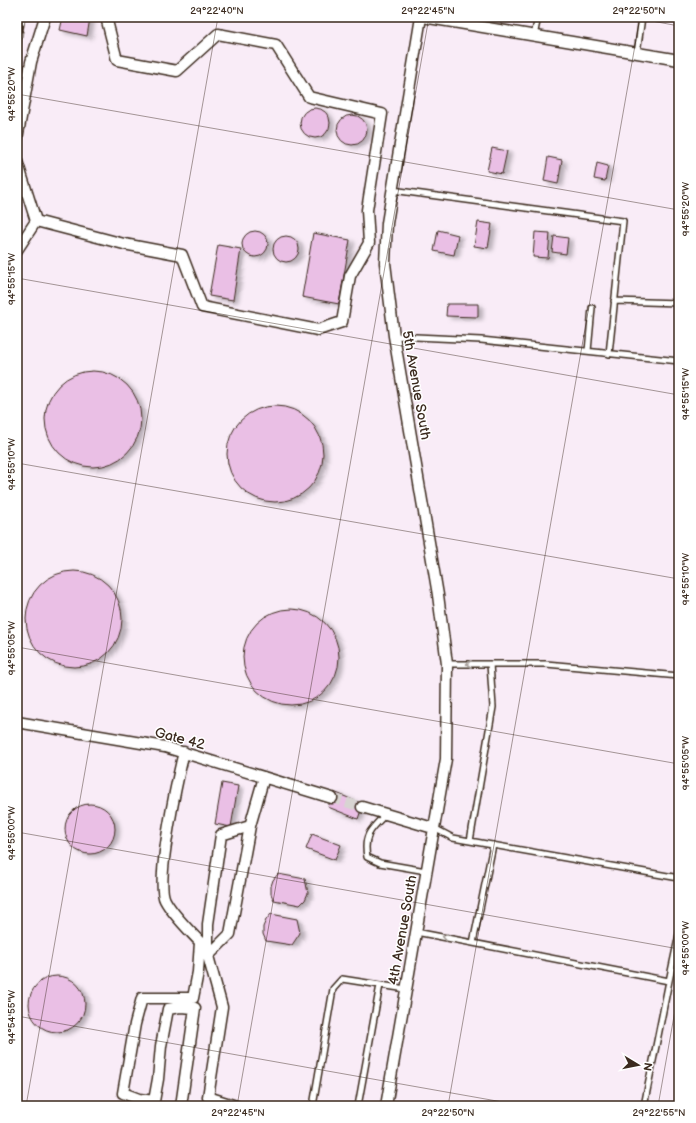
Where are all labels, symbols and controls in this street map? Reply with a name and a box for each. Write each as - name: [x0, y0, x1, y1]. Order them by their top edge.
- text: 29°22'40"N: [190, 5, 244, 17]
- text: 29°22'45"N: [401, 5, 455, 17]
- text: 29°22'50"N: [612, 5, 666, 17]
- text: 94°55'20"W: [6, 67, 18, 121]
- text: 94°55'20"W: [680, 182, 692, 236]
- text: 94°55'15"W: [6, 253, 18, 305]
- street label: 5th Avenue South: [399, 329, 435, 441]
- text: 94°55'15"W: [680, 368, 692, 420]
- text: 94°55'10"W: [6, 438, 18, 490]
- text: 94°55'10"W: [680, 553, 692, 605]
- text: 94°55'05"W: [6, 621, 18, 675]
- one-way arrow: [466, 660, 472, 668]
- street label: Gate 42: [153, 724, 208, 754]
- text: 94°55'05"W: [680, 736, 692, 790]
- text: 94°55'00"W: [6, 806, 18, 860]
- street label: 4th Avenue South: [384, 874, 421, 986]
- text: 94°55'00"W: [680, 921, 692, 975]
- one-way arrow: [441, 934, 448, 942]
- text: 94°54'55"W: [6, 990, 18, 1044]
- north arrow: [618, 1045, 658, 1085]
- text: N: [640, 1061, 654, 1072]
- text: 29°22'45"N: [211, 1107, 265, 1119]
- text: 29°22'50"N: [421, 1107, 475, 1119]
- text: 29°22'55"N: [632, 1107, 686, 1119]

